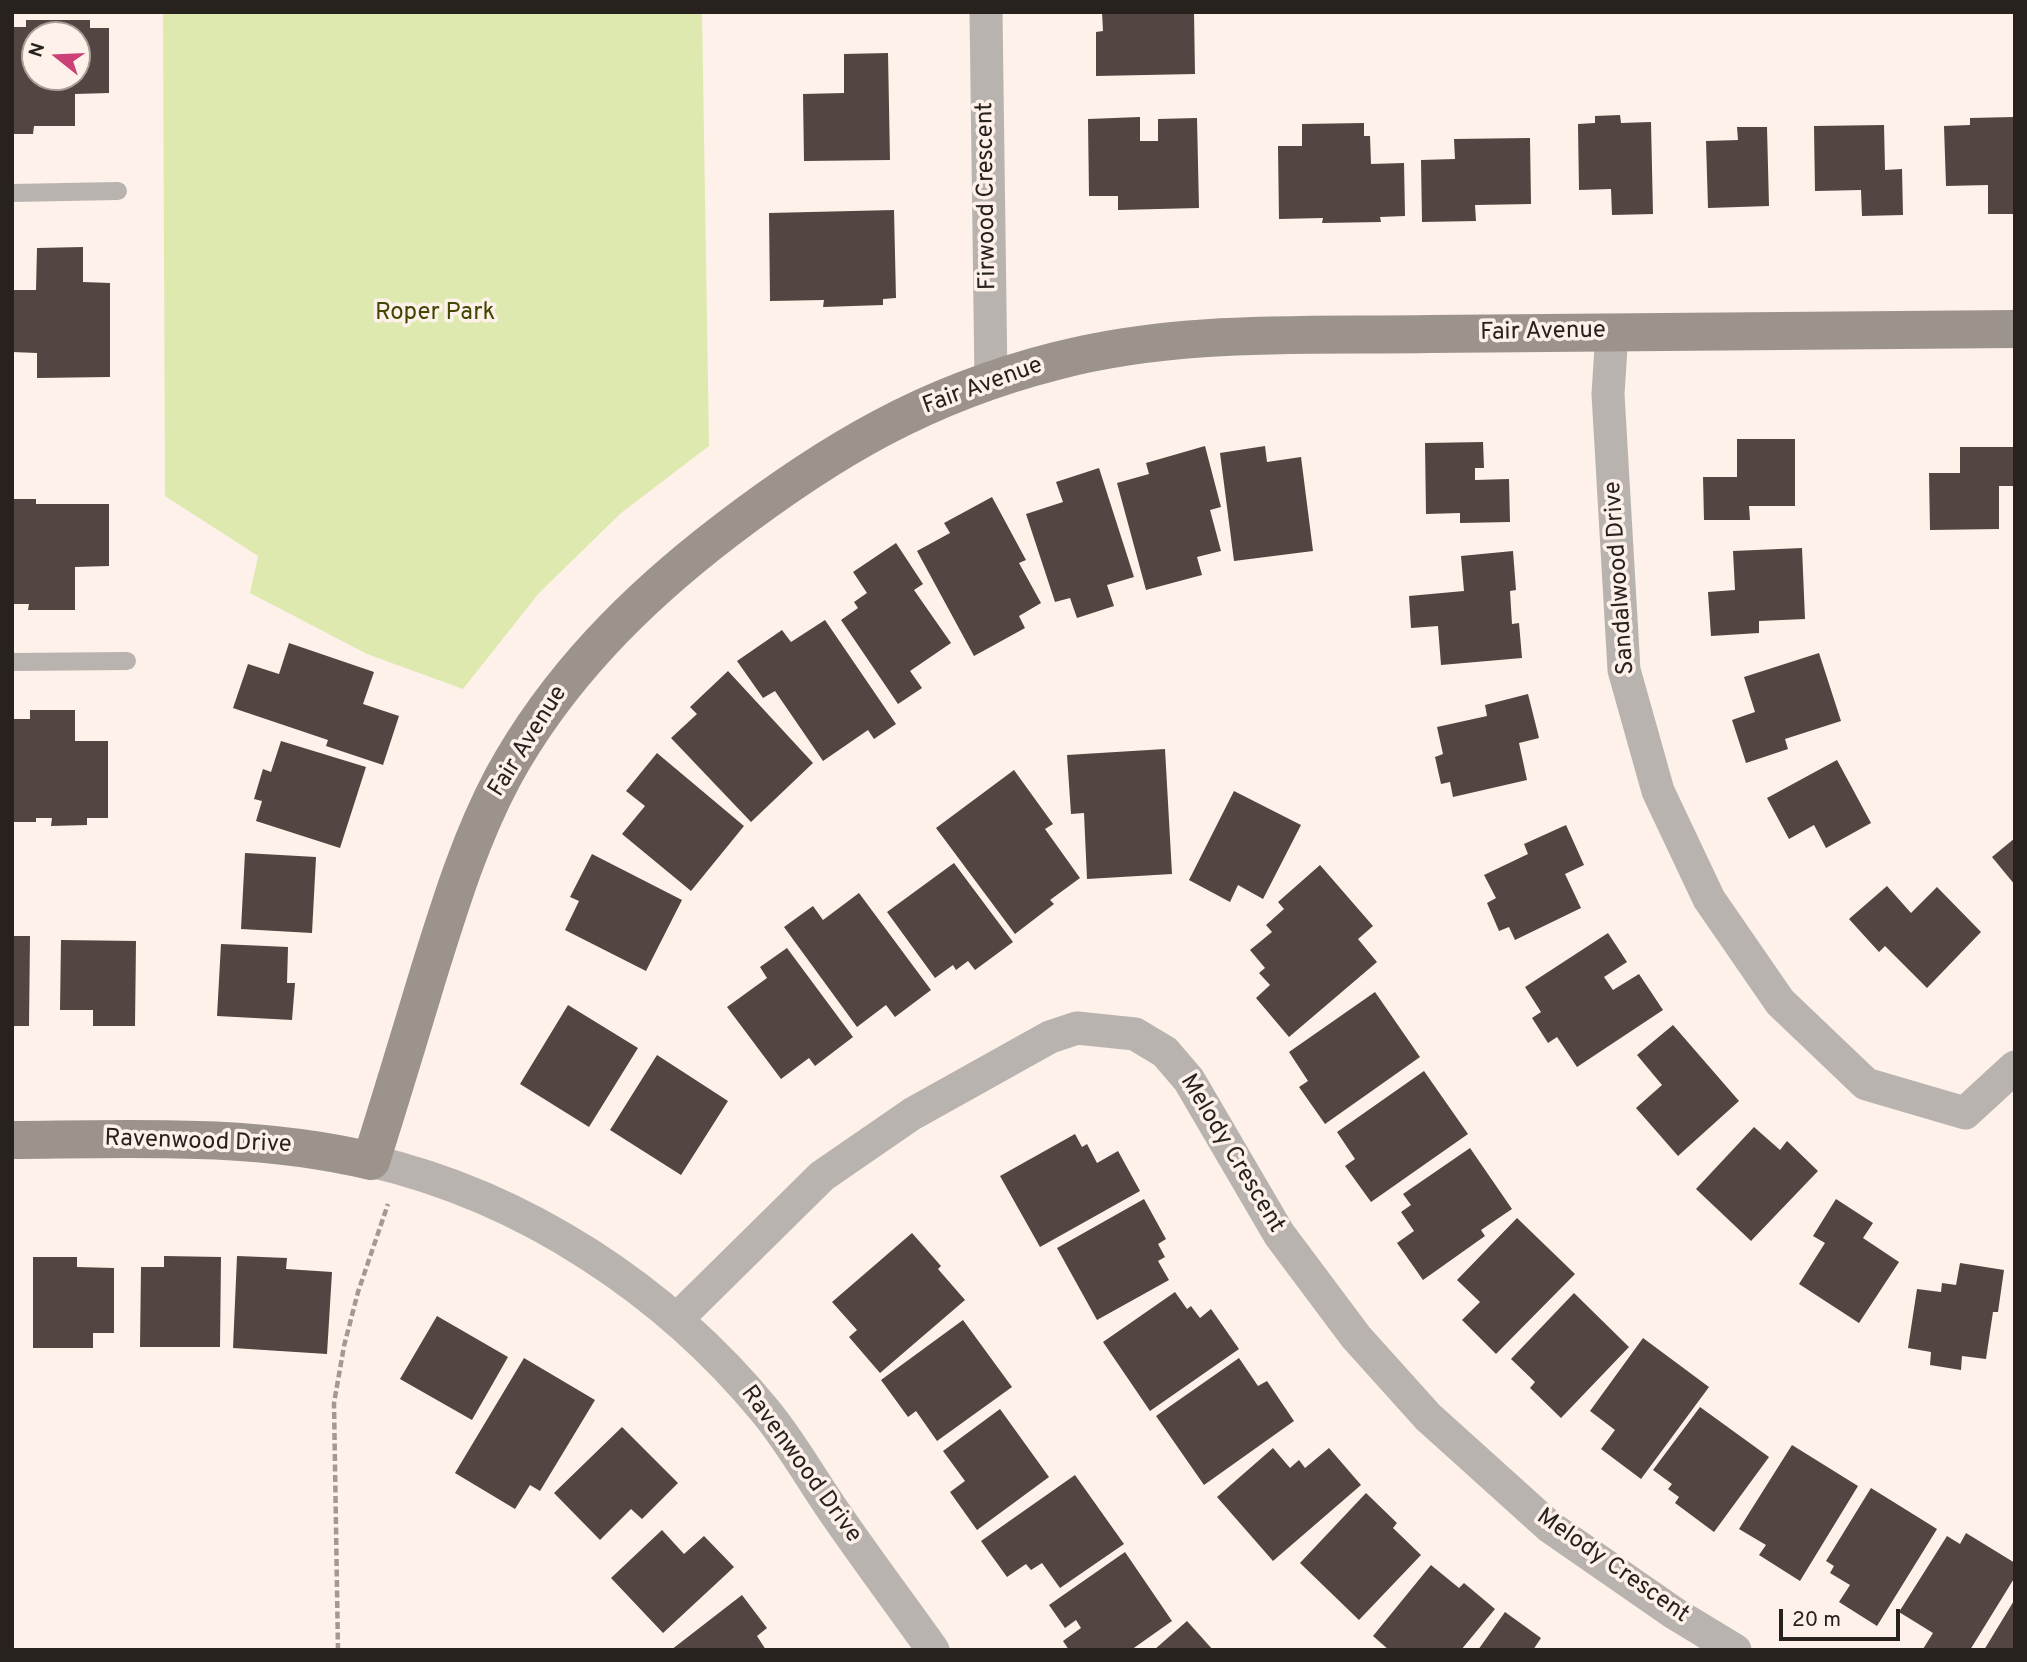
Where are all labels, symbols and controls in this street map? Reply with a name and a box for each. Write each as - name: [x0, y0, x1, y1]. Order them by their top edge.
- north arrow: [21, 21, 91, 91]
- text: N: [24, 40, 51, 60]
- street label: Firwood Crescent: [972, 102, 1004, 290]
- park label: Roper Park: [375, 300, 495, 328]
- street label: Fair Avenue: [1480, 318, 1606, 348]
- street label: Fair Avenue: [919, 352, 1047, 422]
- street label: Sandalwood Drive: [1600, 480, 1642, 676]
- street label: Fair Avenue: [484, 681, 574, 803]
- street label: Melody Crescent: [1172, 1070, 1290, 1238]
- street label: Ravenwood Drive: [104, 1125, 292, 1161]
- street label: Ravenwood Drive: [733, 1381, 867, 1549]
- street label: Melody Crescent: [1530, 1504, 1694, 1630]
- scale bar: [1782, 1596, 1903, 1640]
- text: 20 m: [1792, 1607, 1841, 1634]

